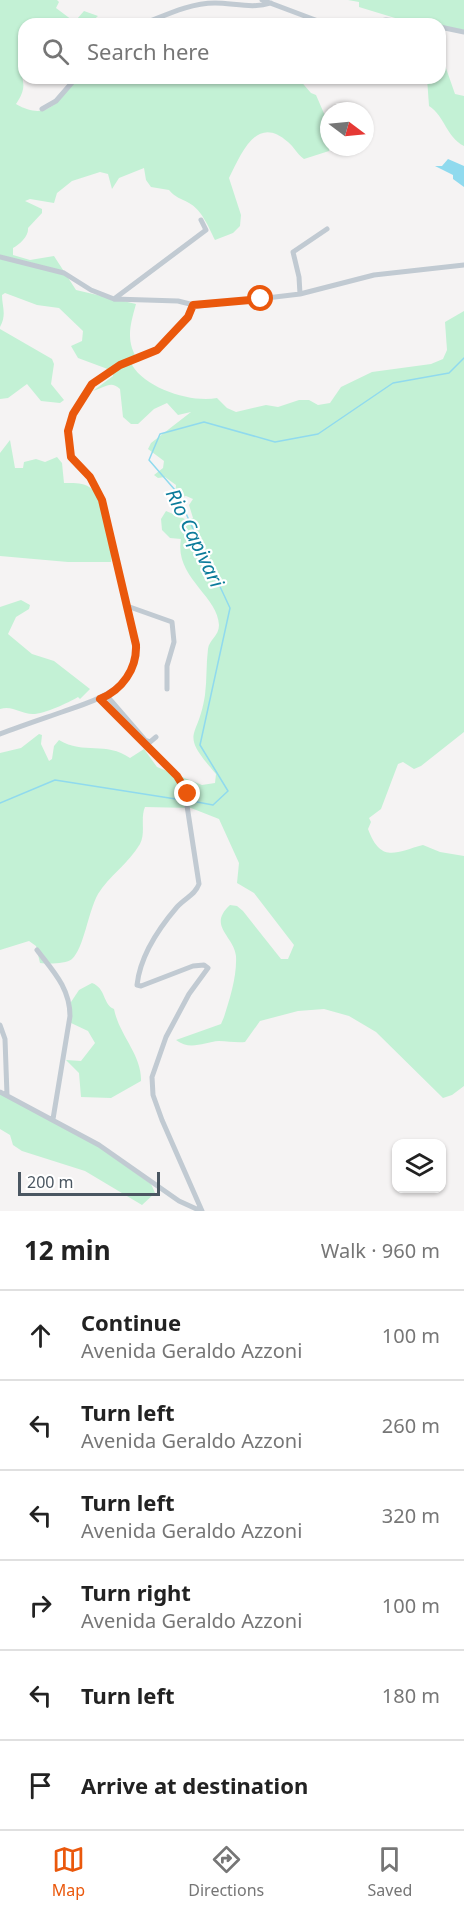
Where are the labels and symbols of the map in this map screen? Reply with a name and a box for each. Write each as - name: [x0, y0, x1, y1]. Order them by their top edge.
- north arrow: [320, 102, 374, 156]
- route start: [247, 285, 273, 311]
- water label: Rio Capivari: [160, 484, 231, 592]
- route end: [174, 780, 200, 806]
- scale bar: [18, 1169, 160, 1196]

